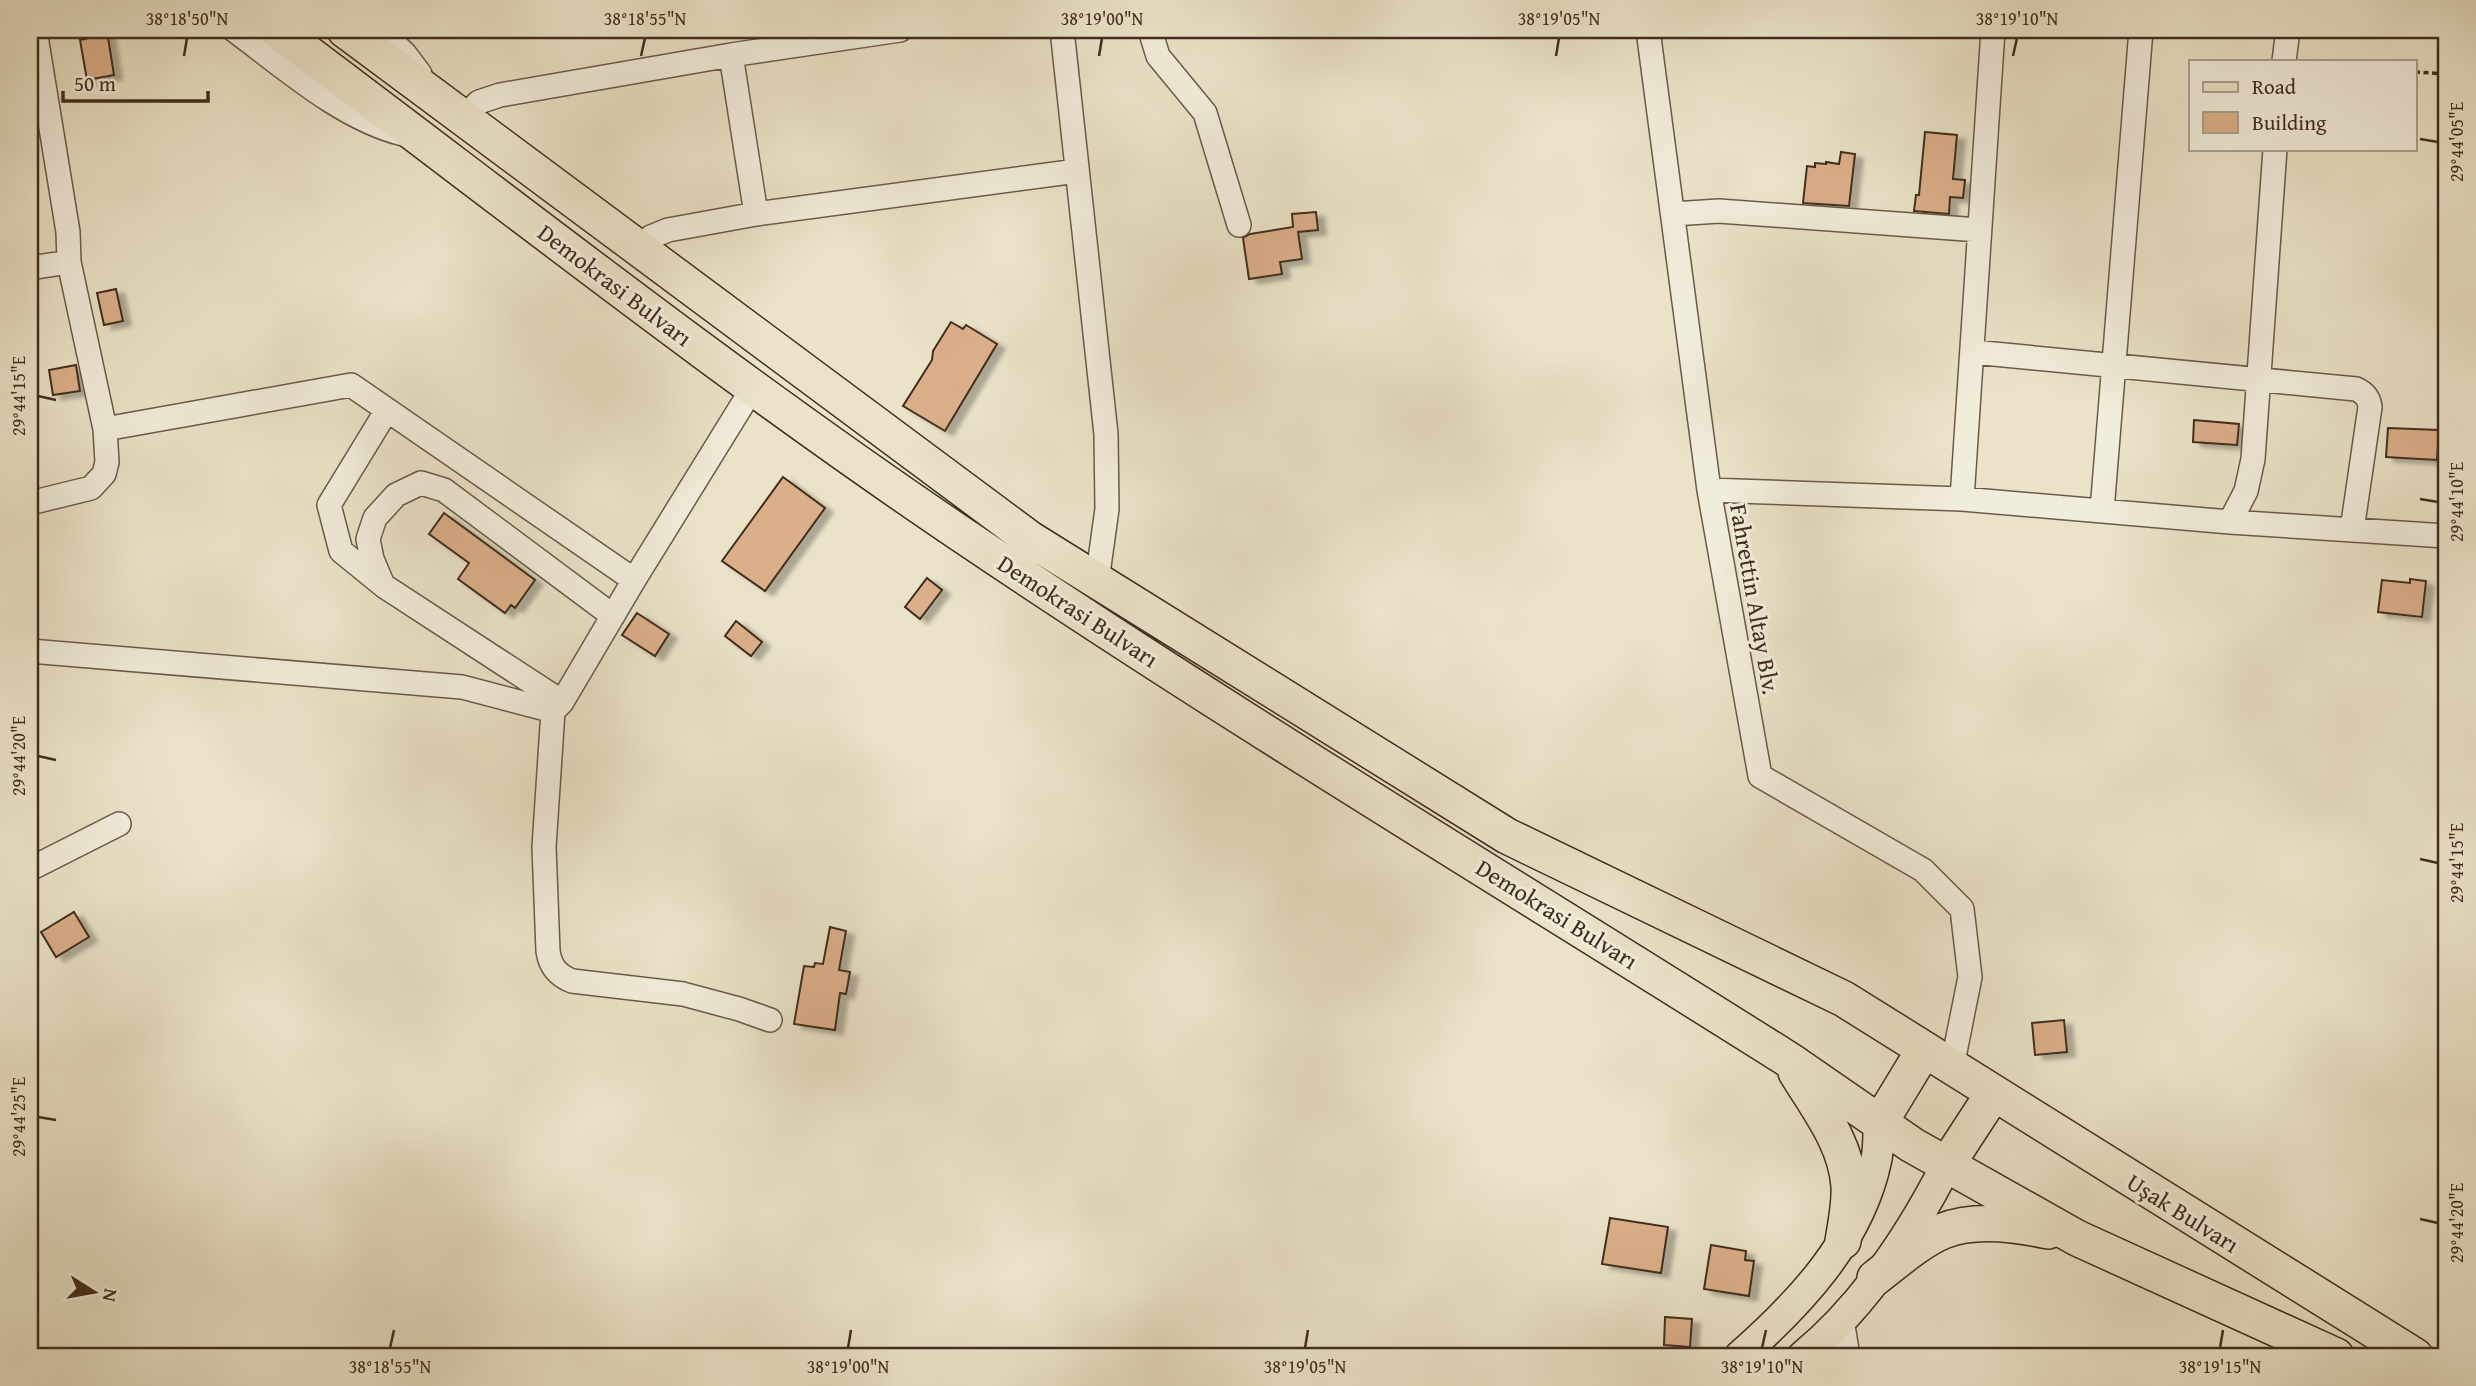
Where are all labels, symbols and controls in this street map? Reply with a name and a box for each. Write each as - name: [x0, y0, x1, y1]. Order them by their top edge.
- text: 38°18'50"N: [146, 5, 229, 32]
- text: 38°18'55"N: [604, 5, 687, 32]
- text: 38°19'00"N: [1061, 5, 1144, 32]
- text: 38°19'05"N: [1518, 5, 1601, 32]
- text: 38°19'10"N: [1976, 5, 2059, 32]
- scale bar: [63, 60, 208, 104]
- legend: [2189, 60, 2416, 150]
- text: 50 m: [74, 68, 116, 99]
- text: Road: [2252, 71, 2297, 102]
- text: 29°44'05"E: [2443, 102, 2470, 182]
- text: Building: [2252, 107, 2327, 138]
- street label: Demokrasi Bulvarı: [531, 215, 700, 355]
- text: 29°44'15"E: [5, 356, 32, 436]
- text: 29°44'10"E: [2443, 462, 2470, 542]
- street label: Fahrettin Altay Blv.: [1721, 501, 1789, 697]
- street label: Demokrasi Bulvarı: [991, 546, 1165, 676]
- text: 29°44'20"E: [5, 716, 32, 796]
- text: 29°44'15"E: [2443, 823, 2470, 903]
- street label: Demokrasi Bulvarı: [1469, 850, 1645, 978]
- text: 29°44'25"E: [5, 1077, 32, 1157]
- street label: Uşak Bulvarı: [2120, 1165, 2246, 1262]
- text: 29°44'20"E: [2443, 1183, 2470, 1263]
- north arrow: [60, 1256, 130, 1326]
- text: N: [96, 1286, 126, 1304]
- text: 38°18'55"N: [349, 1353, 432, 1380]
- text: 38°19'00"N: [807, 1353, 890, 1380]
- text: 38°19'05"N: [1264, 1353, 1347, 1380]
- text: 38°19'10"N: [1721, 1353, 1804, 1380]
- text: 38°19'15"N: [2179, 1353, 2262, 1380]

